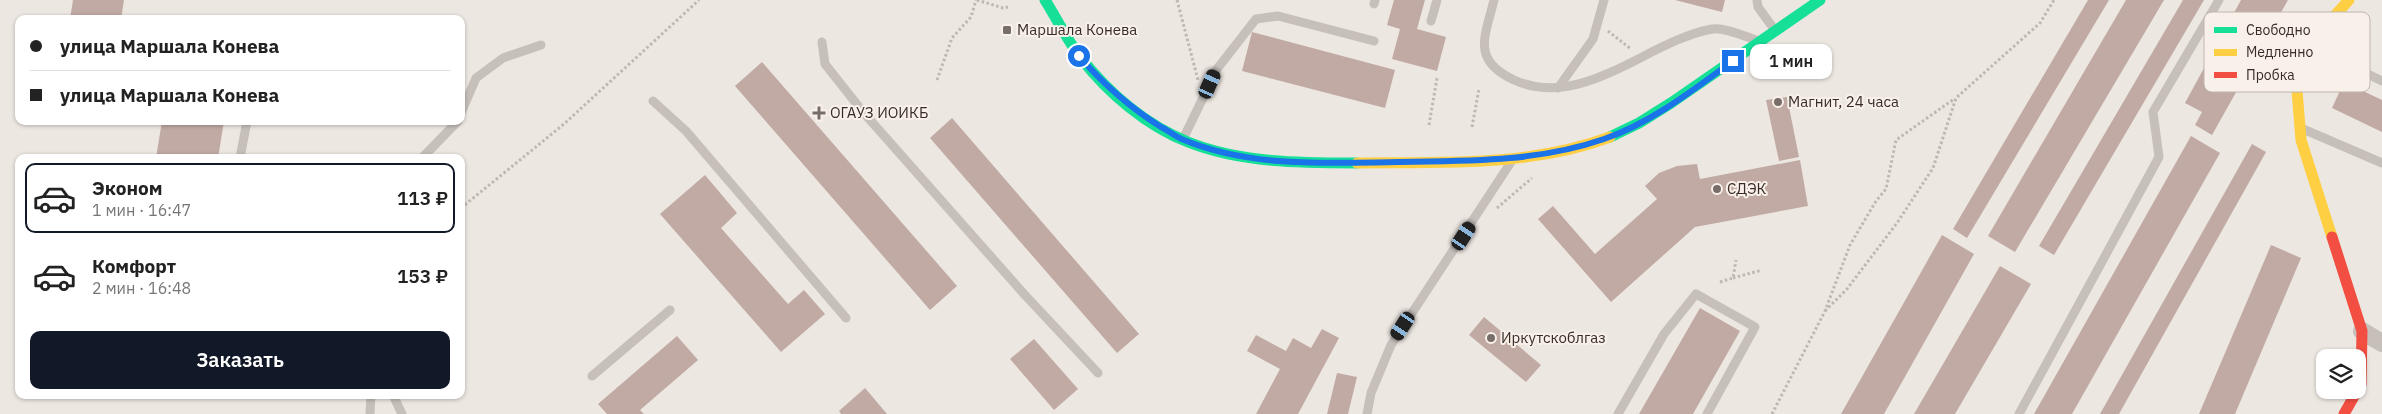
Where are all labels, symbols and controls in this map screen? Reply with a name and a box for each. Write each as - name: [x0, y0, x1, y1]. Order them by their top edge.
- legend: [2204, 12, 2370, 92]
- place label: Маршала Конева: [1017, 20, 1137, 39]
- text: Свободно: [2246, 21, 2311, 39]
- marker: Маршала Конева: [1001, 24, 1013, 36]
- text: улица Маршала Конева: [60, 34, 279, 58]
- text: Медленно: [2246, 43, 2314, 61]
- callout: 1 мин: [1750, 44, 1833, 78]
- route start: [1068, 45, 1090, 67]
- route end: [1722, 50, 1744, 72]
- text: 1 мин: [1769, 51, 1813, 71]
- text: Пробка: [2246, 66, 2295, 84]
- car: [1197, 67, 1222, 101]
- text: улица Маршала Конева: [60, 83, 279, 107]
- place label: Магнит, 24 часа: [1788, 92, 1899, 111]
- marker: Магнит, 24 часа: [1772, 96, 1784, 108]
- place label: ОГАУЗ ИОИКБ: [830, 103, 928, 122]
- marker: ОГАУЗ ИОИКБ: [812, 106, 826, 120]
- icon: car: [32, 176, 77, 221]
- text: Эконом: [92, 176, 163, 200]
- place label: СДЭК: [1727, 179, 1767, 198]
- marker: СДЭК: [1711, 183, 1723, 195]
- text: 113 ₽: [397, 186, 448, 210]
- text: 1 мин · 16:47: [92, 200, 191, 220]
- car: [1449, 219, 1478, 253]
- icon: car: [32, 254, 77, 299]
- text: Комфорт: [92, 254, 176, 278]
- text: 153 ₽: [397, 264, 448, 288]
- text: 2 мин · 16:48: [92, 278, 191, 298]
- car: [1388, 309, 1417, 343]
- place label: Иркутскоблгаз: [1501, 328, 1606, 347]
- button: Заказать: [30, 331, 450, 389]
- marker: Иркутскоблгаз: [1485, 332, 1497, 344]
- map controls: [2316, 349, 2366, 399]
- button: layers: [2316, 349, 2366, 399]

